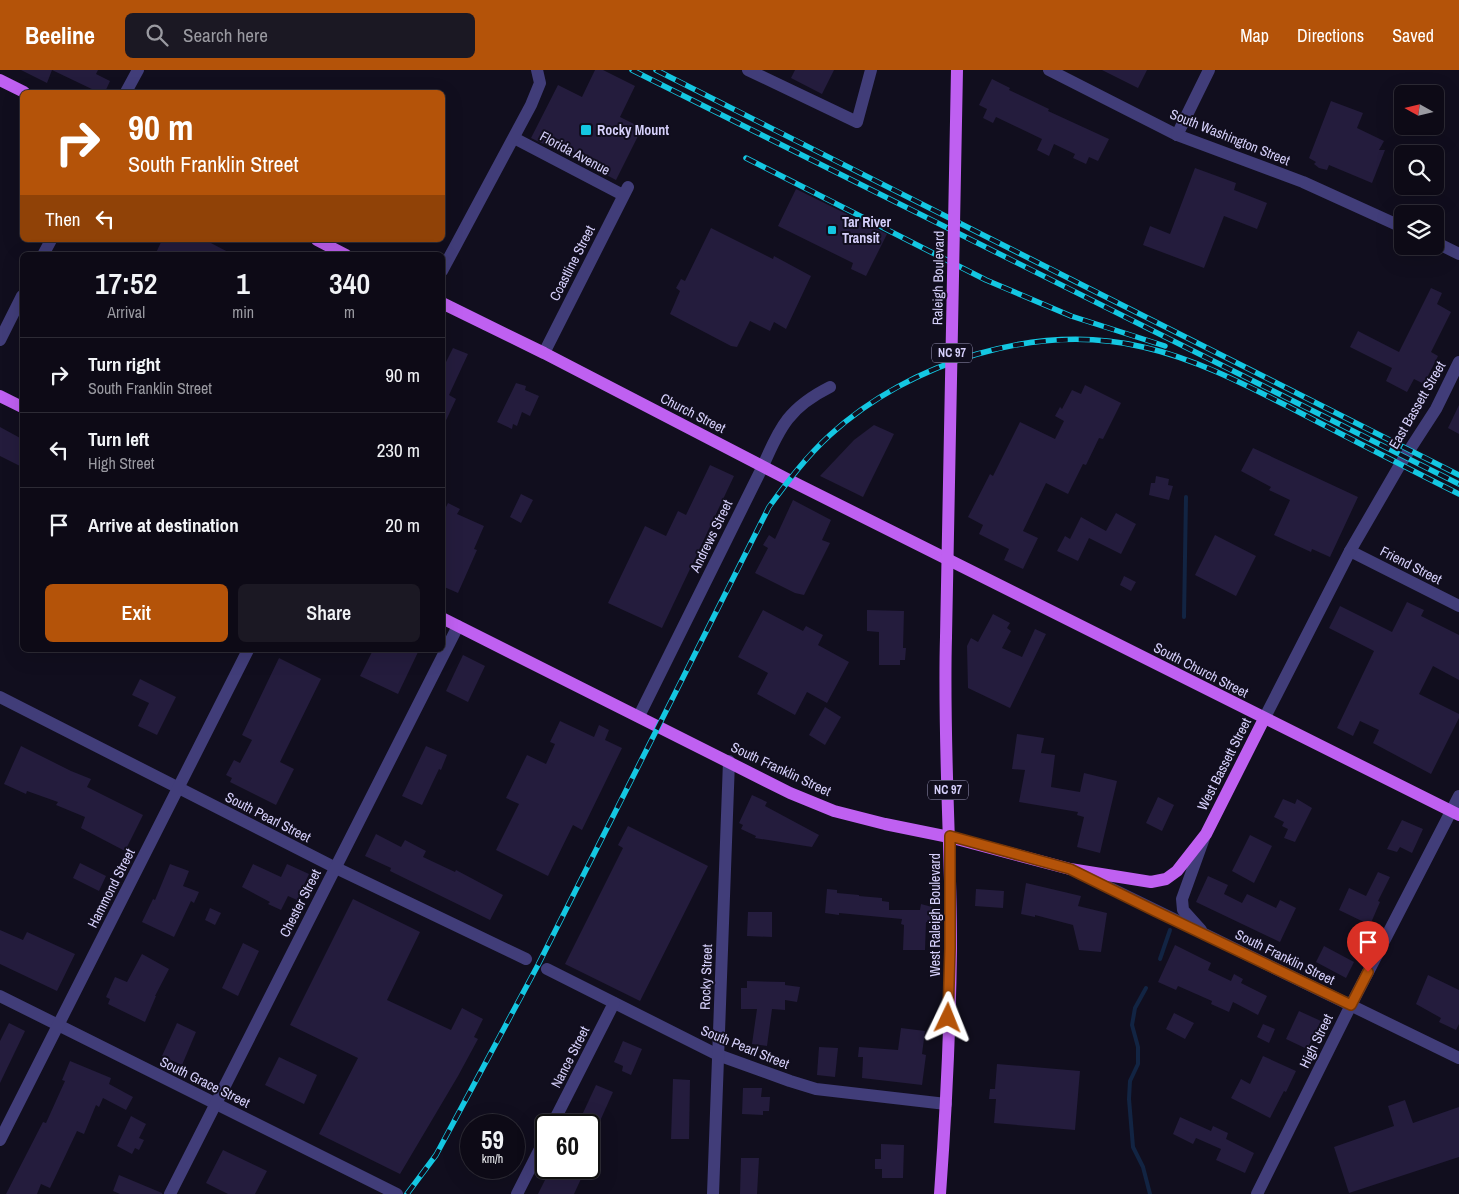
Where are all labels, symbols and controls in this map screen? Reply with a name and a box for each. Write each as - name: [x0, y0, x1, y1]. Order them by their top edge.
- search box: [125, 13, 475, 58]
- text: Beeline: [25, 19, 95, 51]
- icon: search: [143, 21, 171, 49]
- text: Search here: [183, 22, 268, 48]
- text: Map: [1240, 23, 1269, 48]
- text: Directions: [1297, 23, 1364, 48]
- text: Saved: [1392, 23, 1434, 48]
- north arrow: [1394, 85, 1444, 135]
- map controls: [1394, 85, 1444, 255]
- text: 90 m: [128, 104, 193, 151]
- street label: South Washington Street: [1167, 105, 1293, 169]
- icon: right: [45, 110, 110, 175]
- place label: Rocky Mount: [597, 121, 669, 139]
- marker: Rocky Mount: [579, 123, 593, 137]
- street label: Florida Avenue: [537, 127, 613, 179]
- button: search: [1394, 145, 1444, 195]
- text: South Franklin Street: [128, 149, 298, 179]
- icon: left: [91, 205, 119, 233]
- button: layers: [1394, 205, 1444, 255]
- text: Then: [45, 206, 81, 232]
- place label: Tar River Transit: [842, 213, 891, 247]
- street label: Coastline Street: [545, 222, 599, 304]
- marker: Tar River Transit: [826, 224, 838, 236]
- street label: Raleigh Boulevard: [928, 231, 948, 325]
- text: 17:52: [95, 263, 157, 303]
- text: 1: [236, 263, 250, 303]
- text: 340: [329, 263, 370, 303]
- text: Arrival: [107, 301, 145, 323]
- text: min: [232, 301, 254, 323]
- text: m: [344, 301, 355, 323]
- road number: NC 97: [932, 344, 972, 362]
- text: Turn right: [88, 351, 160, 377]
- street label: East Bassett Street: [1385, 358, 1449, 452]
- icon: right: [45, 361, 73, 389]
- text: 90 m: [385, 362, 420, 388]
- text: South Franklin Street: [88, 377, 212, 399]
- street label: Church Street: [657, 389, 729, 437]
- text: Turn left: [88, 426, 149, 452]
- icon: left: [45, 436, 73, 464]
- text: 230 m: [377, 437, 420, 463]
- text: High Street: [88, 452, 154, 474]
- street label: Andrews Street: [685, 497, 736, 576]
- icon: arrive: [45, 511, 73, 539]
- text: Arrive at destination: [88, 512, 239, 538]
- text: 20 m: [385, 512, 420, 538]
- street label: Friend Street: [1377, 542, 1445, 588]
- button: Exit: [45, 584, 228, 642]
- button: Share: [238, 584, 420, 642]
- street label: South Church Street: [1151, 638, 1251, 702]
- street label: West Bassett Street: [1193, 715, 1255, 813]
- street label: South Franklin Street: [728, 738, 834, 800]
- road number: NC 97: [928, 780, 968, 800]
- street label: South Pearl Street: [222, 788, 314, 846]
- street label: Hammond Street: [83, 845, 139, 931]
- street label: West Raleigh Boulevard: [926, 853, 944, 977]
- street label: Chester Street: [275, 866, 325, 940]
- pin: [1347, 921, 1389, 972]
- street label: South Franklin Street: [1232, 925, 1338, 989]
- icon: arrive: [1354, 928, 1382, 956]
- street label: Rocky Street: [696, 944, 716, 1010]
- position arrow: [921, 991, 973, 1043]
- street label: High Street: [1295, 1011, 1337, 1071]
- street label: South Pearl Street: [698, 1021, 792, 1073]
- street label: Nance Street: [547, 1023, 593, 1091]
- street label: South Grace Street: [157, 1052, 253, 1112]
- speed limit sign: 60: [535, 1114, 600, 1179]
- text: 59: [481, 1123, 504, 1157]
- text: km/h: [482, 1151, 503, 1167]

